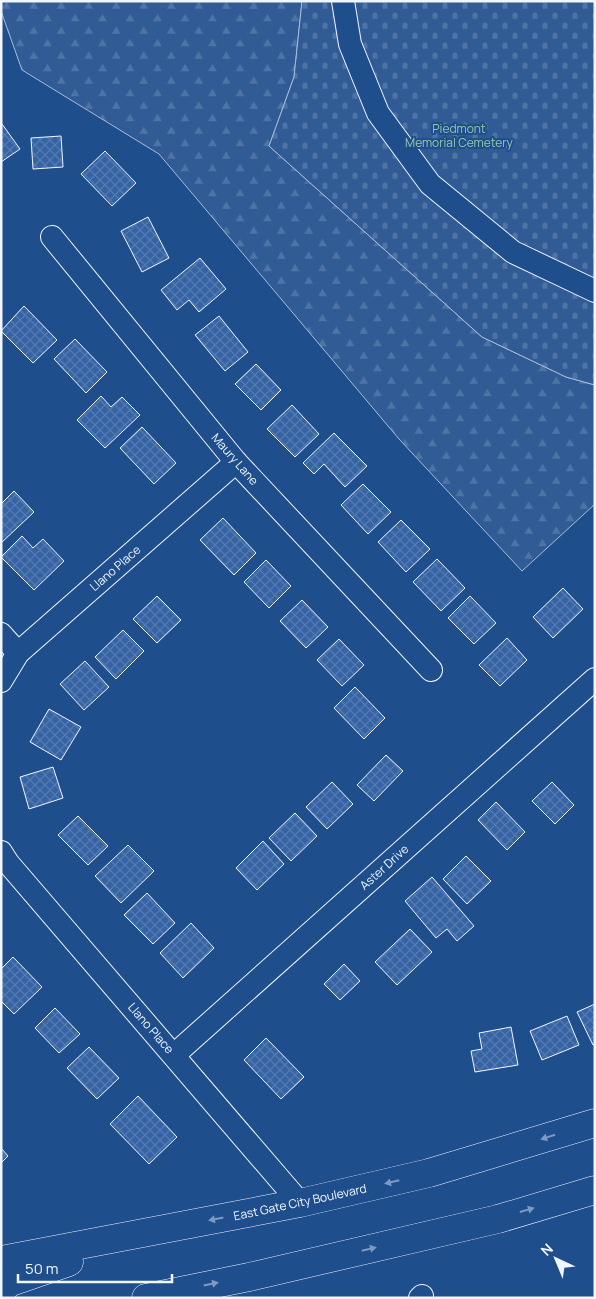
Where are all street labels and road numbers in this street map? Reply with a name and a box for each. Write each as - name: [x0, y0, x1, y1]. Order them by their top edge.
- street label: Maury Lane: [208, 429, 262, 489]
- street label: Llano Place: [86, 541, 144, 595]
- street label: Aster Drive: [356, 841, 412, 893]
- street label: Llano Place: [124, 999, 178, 1057]
- street label: East Gate City Boulevard: [232, 1180, 368, 1224]

